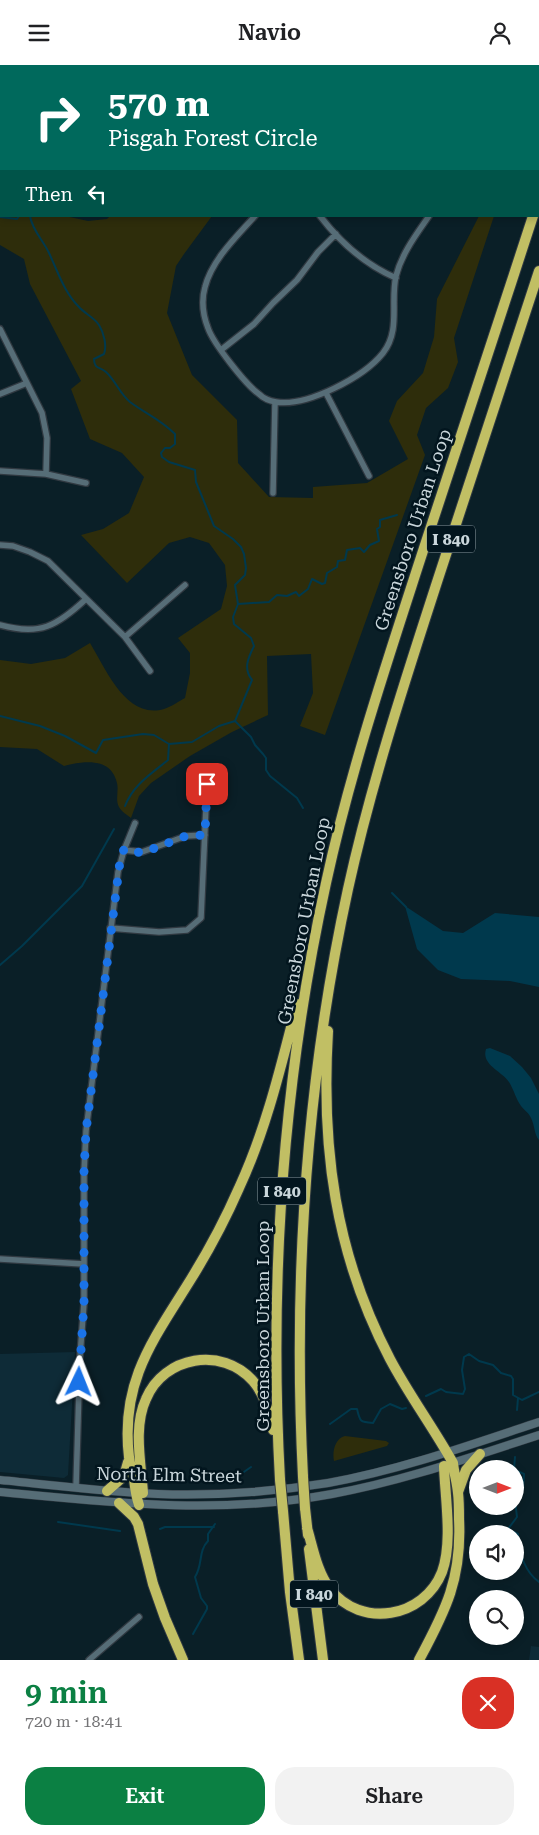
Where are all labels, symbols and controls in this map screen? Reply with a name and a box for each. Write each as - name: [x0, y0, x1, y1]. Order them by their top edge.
- icon: menu: [25, 19, 53, 47]
- icon: person: [486, 19, 514, 47]
- text: Navio: [238, 20, 301, 45]
- text: 570 m: [108, 84, 209, 125]
- icon: right: [25, 85, 90, 150]
- text: Pisgah Forest Circle: [108, 126, 318, 151]
- icon: left: [83, 180, 111, 208]
- text: Then: [25, 183, 73, 206]
- street label: Greensboro Urban Loop: [370, 426, 455, 633]
- road number: I 840: [427, 525, 475, 553]
- pin: [186, 763, 228, 805]
- icon: arrive: [193, 770, 221, 798]
- street label: Greensboro Urban Loop: [273, 815, 334, 1026]
- road number: I 840: [258, 1177, 306, 1205]
- street label: Greensboro Urban Loop: [252, 1221, 273, 1431]
- position arrow: [52, 1355, 104, 1407]
- north arrow: [469, 1460, 524, 1515]
- map controls: [469, 1460, 524, 1645]
- street label: North Elm Street: [96, 1463, 242, 1486]
- button: sound: [469, 1525, 524, 1580]
- road number: I 840: [290, 1581, 338, 1607]
- button: search: [469, 1590, 524, 1645]
- text: 9 min: [25, 1675, 108, 1710]
- button: close: [462, 1677, 514, 1729]
- text: 720 m · 18:41: [25, 1712, 123, 1731]
- button: Exit: [25, 1767, 265, 1825]
- button: Share: [275, 1767, 514, 1825]

